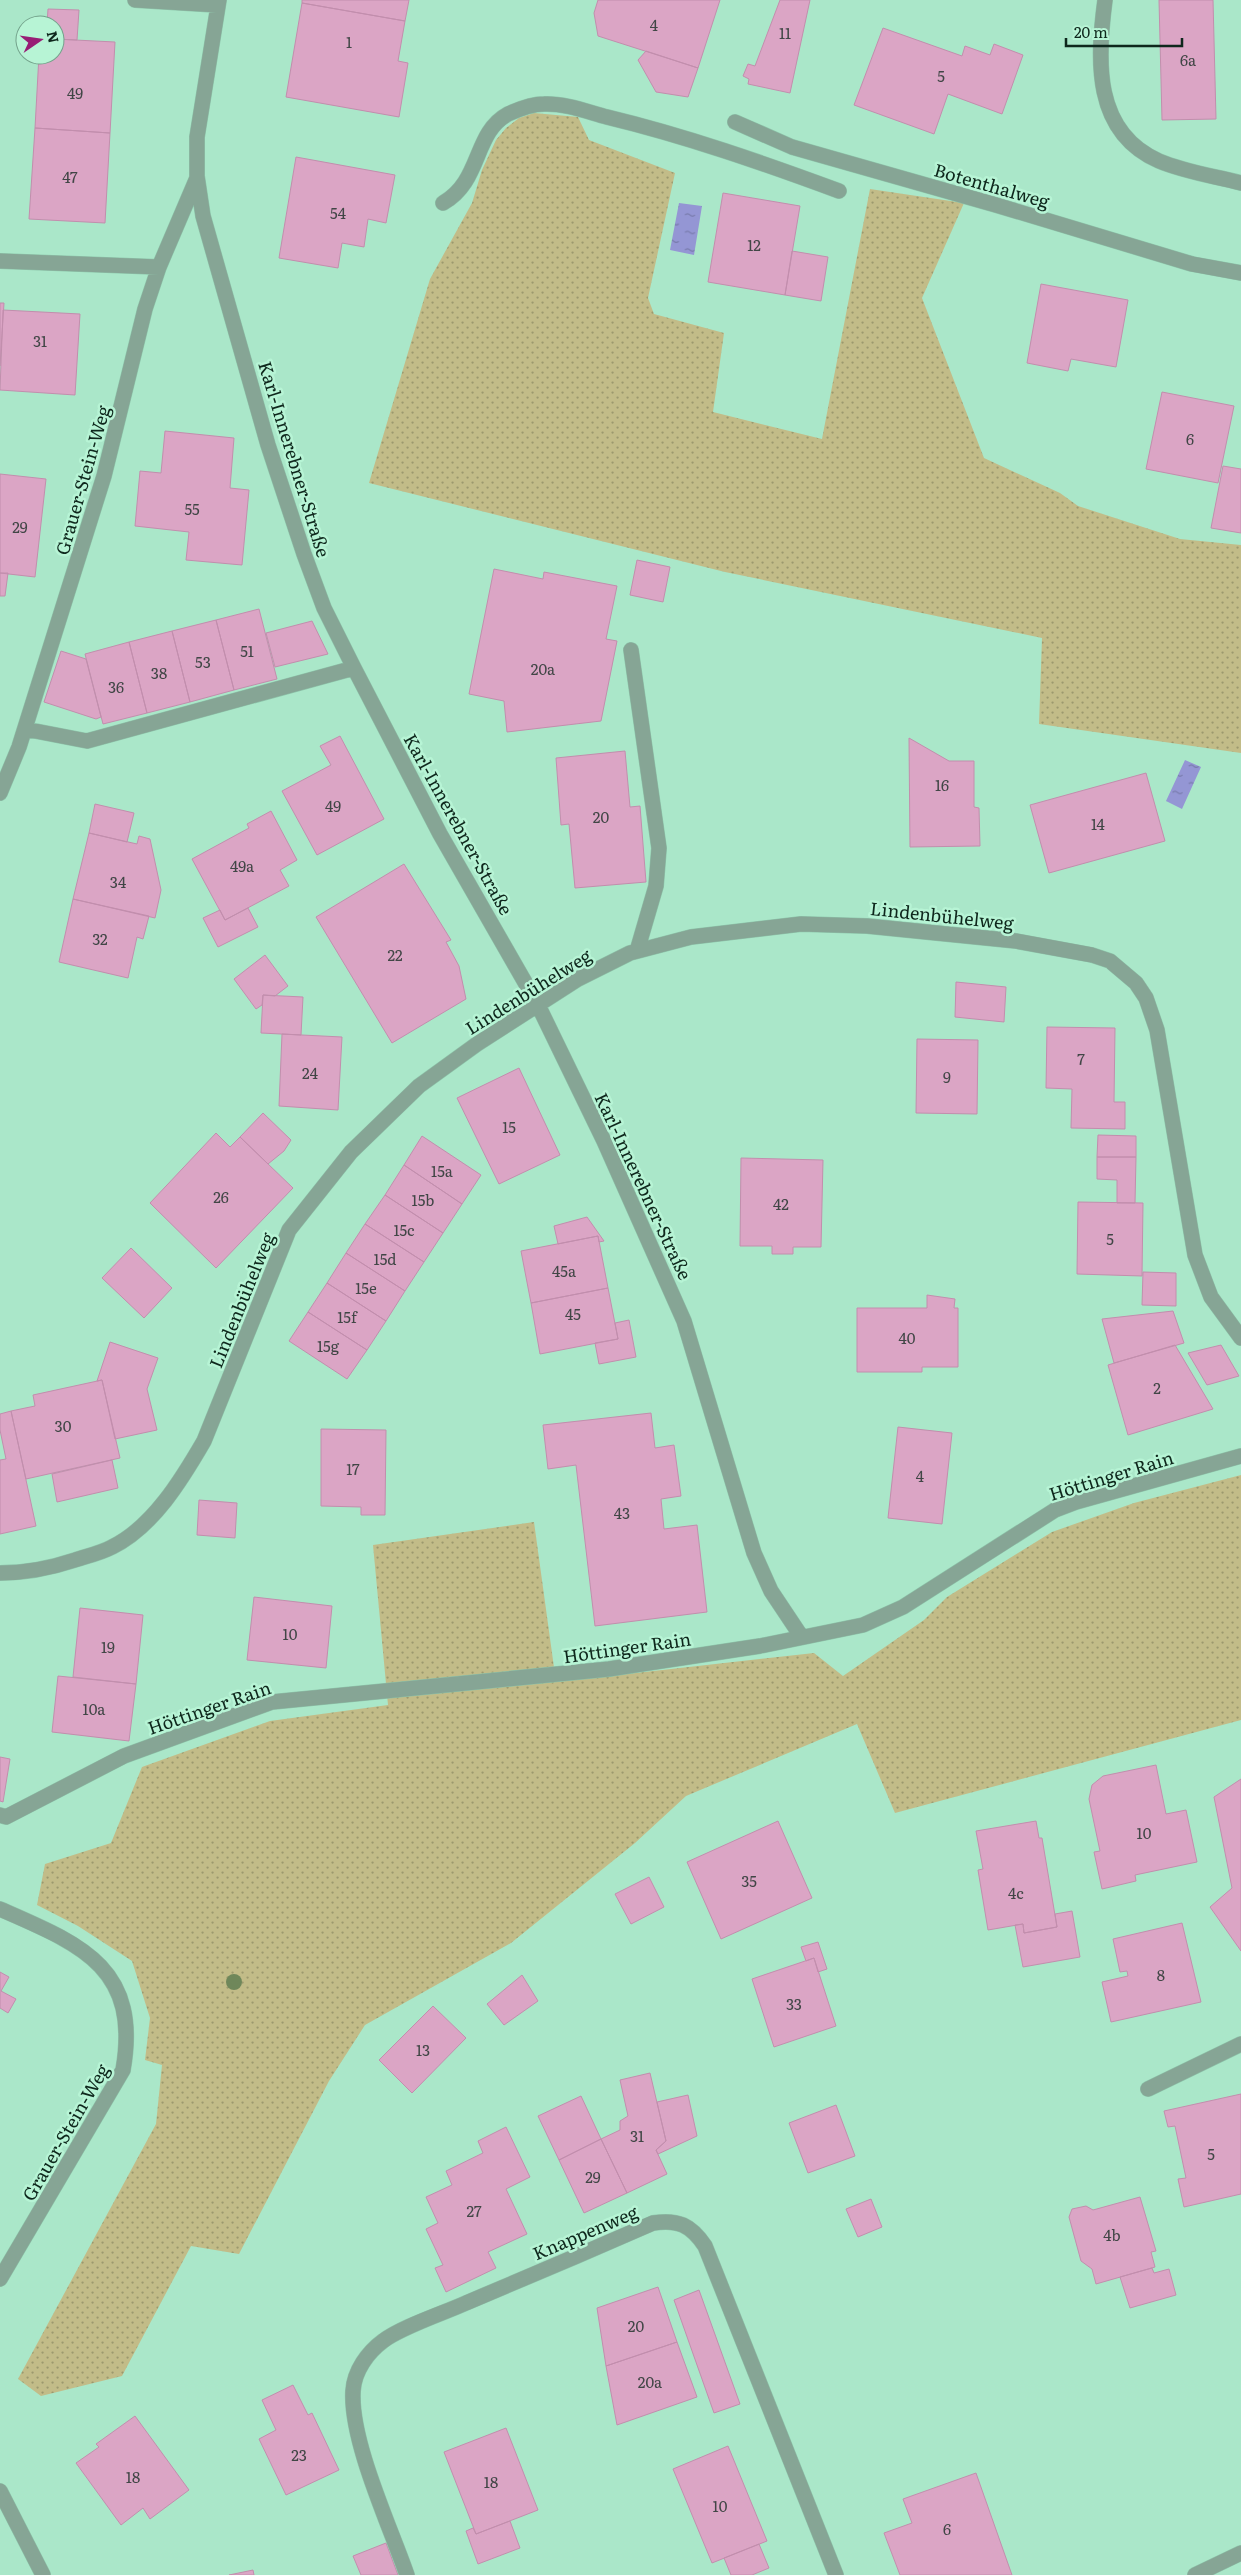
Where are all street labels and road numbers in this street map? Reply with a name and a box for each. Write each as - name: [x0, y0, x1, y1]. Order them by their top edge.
- street label: Botenthalweg: [931, 156, 1054, 215]
- street label: Karl-Innerebner-Straße: [252, 358, 338, 560]
- street label: Grauer-Stein-Weg: [48, 401, 117, 558]
- street label: Karl-Innerebner-Straße: [398, 728, 520, 920]
- street label: Lindenbühelweg: [869, 894, 1016, 936]
- street label: Lindenbühelweg: [460, 941, 597, 1041]
- street label: Karl-Innerebner-Straße: [589, 1088, 699, 1284]
- street label: Lindenbühelweg: [201, 1227, 281, 1372]
- street label: Höttinger Rain: [1045, 1443, 1177, 1507]
- street label: Höttinger Rain: [561, 1625, 693, 1669]
- street label: Höttinger Rain: [144, 1673, 274, 1741]
- street label: Grauer-Stein-Weg: [15, 2058, 116, 2206]
- street label: Knappenweg: [528, 2197, 643, 2266]

